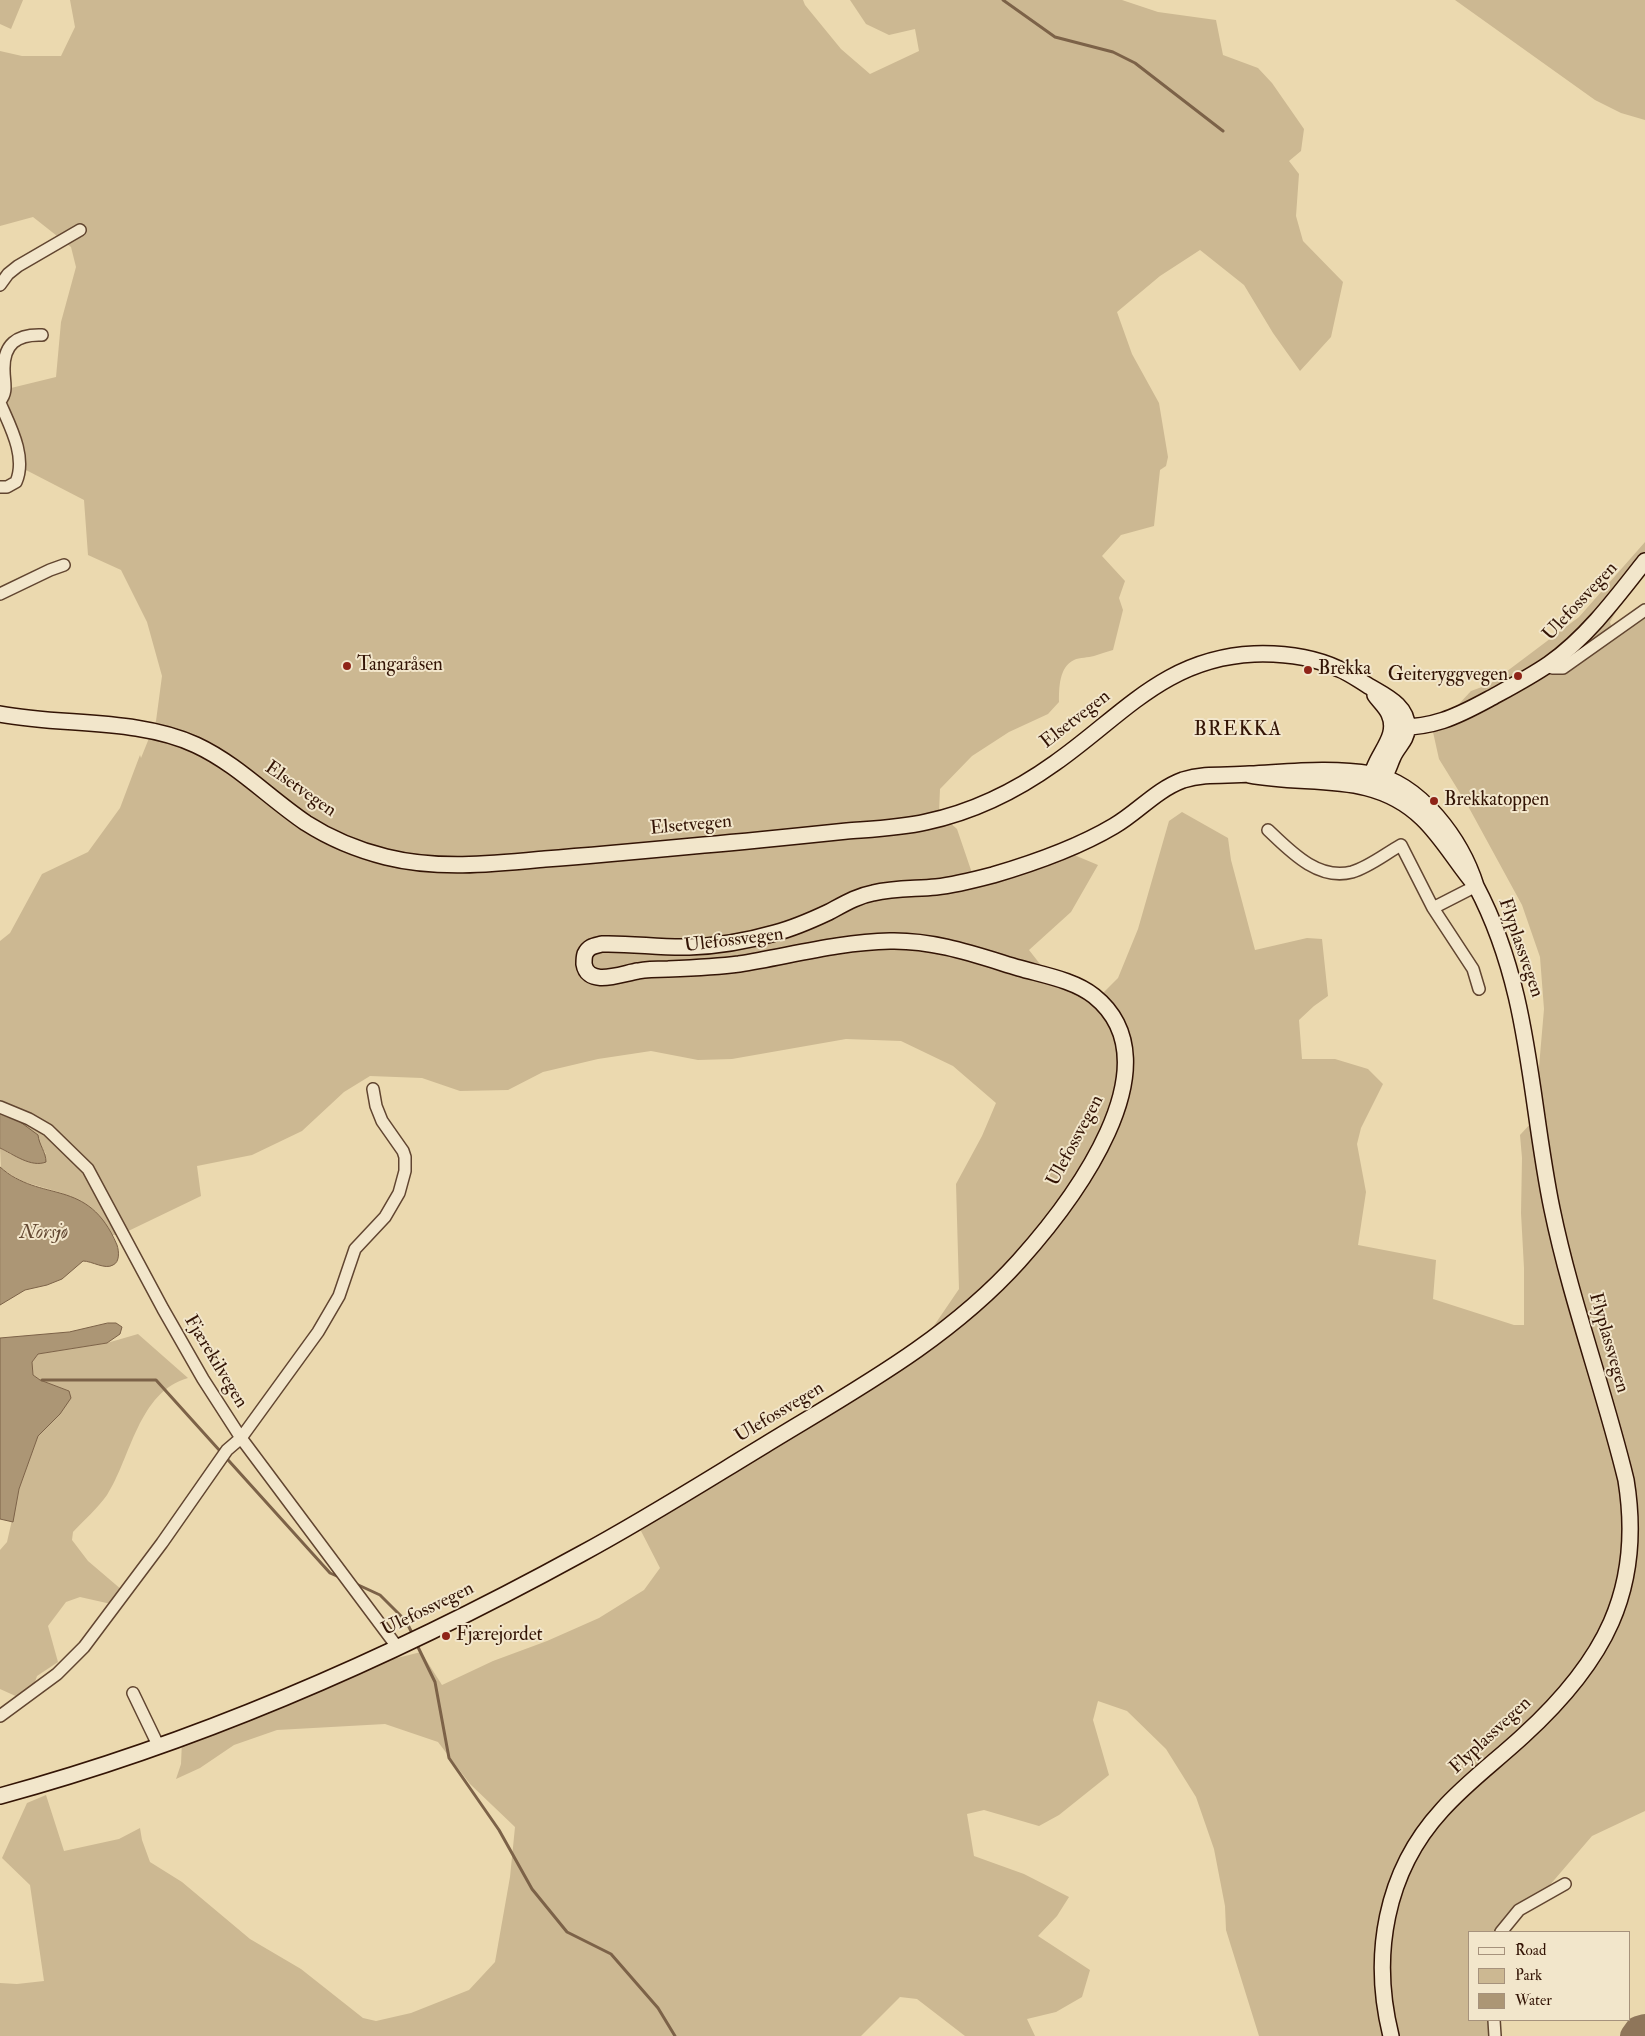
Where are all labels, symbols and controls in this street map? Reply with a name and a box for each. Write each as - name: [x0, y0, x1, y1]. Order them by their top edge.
- street label: Ulefossvegen: [1539, 558, 1623, 646]
- place label: Tangaråsen: [357, 655, 443, 677]
- place label: Brekka: [1318, 659, 1371, 681]
- marker: Tangaråsen: [341, 660, 353, 672]
- marker: Brekka: [1302, 664, 1314, 676]
- place label: Geiteryggvegen: [1388, 665, 1508, 687]
- marker: Geiteryggvegen: [1512, 670, 1524, 682]
- street label: Elsetvegen: [1037, 686, 1115, 754]
- district label: BREKKA: [1193, 719, 1283, 743]
- street label: Elsetvegen: [260, 757, 340, 823]
- place label: Brekkatoppen: [1444, 790, 1549, 812]
- marker: Brekkatoppen: [1428, 795, 1440, 807]
- street label: Elsetvegen: [649, 811, 733, 841]
- street label: Flyplassvegen: [1492, 895, 1548, 1001]
- street label: Ulefossvegen: [683, 924, 785, 958]
- street label: Ulefossvegen: [1042, 1092, 1110, 1190]
- water label: Norsjø: [20, 1222, 68, 1246]
- street label: Flyplassvegen: [1583, 1290, 1633, 1396]
- street label: Fjærekilvegen: [178, 1311, 252, 1413]
- street label: Ulefossvegen: [731, 1377, 829, 1449]
- street label: Ulefossvegen: [378, 1578, 478, 1642]
- place label: Fjærejordet: [456, 1625, 543, 1647]
- marker: Fjærejordet: [440, 1630, 452, 1642]
- street label: Flyplassvegen: [1445, 1692, 1537, 1780]
- legend: [1468, 1931, 1630, 2021]
- text: Road: [1515, 1941, 1546, 1960]
- text: Park: [1515, 1966, 1542, 1985]
- text: Water: [1515, 1991, 1552, 2010]

